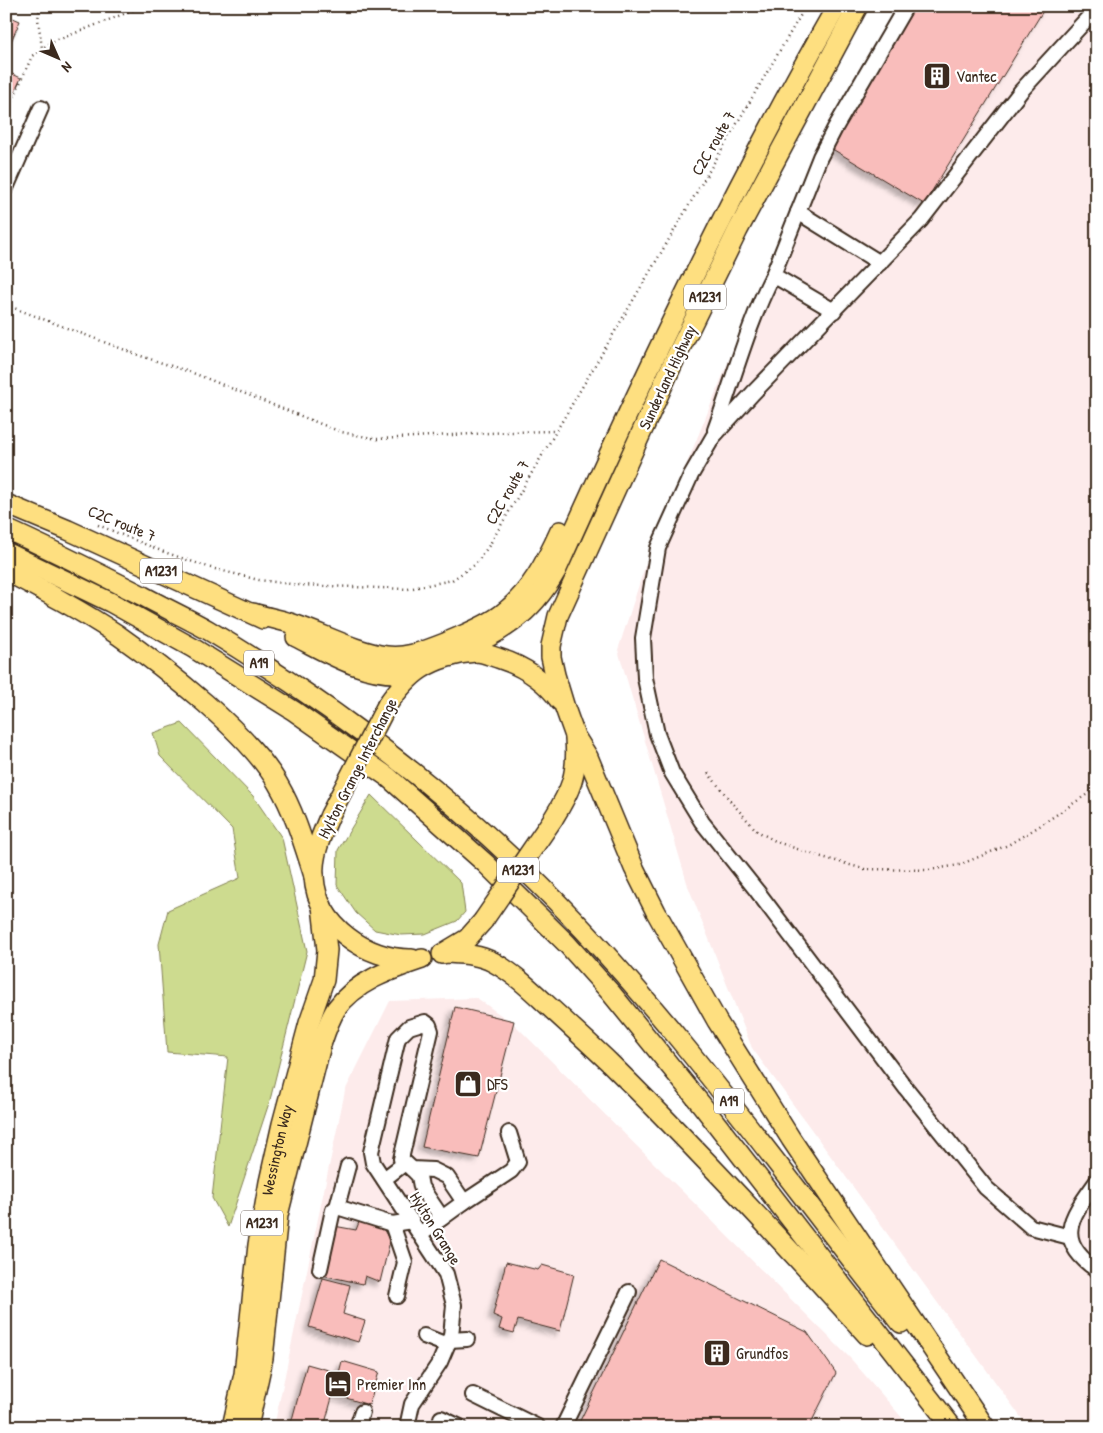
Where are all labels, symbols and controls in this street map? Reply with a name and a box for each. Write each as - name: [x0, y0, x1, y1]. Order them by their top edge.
- north arrow: [32, 32, 82, 82]
- text: N: [58, 58, 77, 77]
- building icon: Vantec: [922, 61, 952, 91]
- place label: Vantec: [956, 65, 997, 87]
- street label: C2C route 7: [686, 107, 740, 179]
- road number: A1231: [684, 284, 726, 310]
- street label: Sunderland Highway: [633, 321, 701, 433]
- street label: C2C route 7: [480, 456, 534, 528]
- street label: C2C route 7: [85, 499, 159, 547]
- road number: A1231: [140, 558, 182, 584]
- road number: A19: [244, 650, 274, 676]
- street label: Hylton Grange Interchange: [312, 693, 402, 842]
- road number: A1231: [497, 858, 539, 882]
- shop icon: DFS: [453, 1069, 483, 1099]
- place label: DFS: [487, 1073, 509, 1095]
- road number: A19: [714, 1088, 744, 1114]
- street label: Wessington Way: [256, 1102, 298, 1197]
- street label: Hylton Grange: [405, 1187, 467, 1269]
- road number: A1231: [241, 1210, 283, 1236]
- building icon: Grundfos: [702, 1338, 732, 1368]
- place label: Grundfos: [736, 1342, 788, 1364]
- hotel icon: Premier Inn: [323, 1369, 353, 1399]
- place label: Premier Inn: [357, 1373, 426, 1395]

